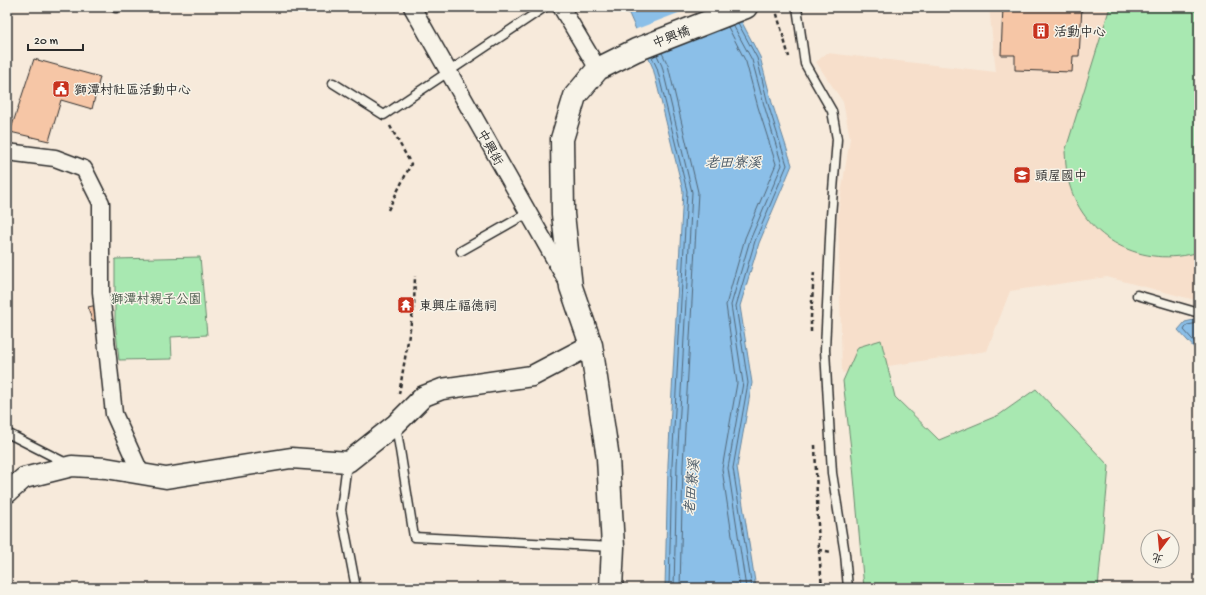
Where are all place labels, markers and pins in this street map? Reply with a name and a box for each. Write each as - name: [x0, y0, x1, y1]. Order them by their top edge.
- building icon: 活動中心: [1031, 21, 1051, 41]
- place label: 活動中心: [1054, 25, 1106, 41]
- public building icon: 獅潭村社區活動中心: [51, 79, 71, 99]
- place label: 獅潭村社區活動中心: [74, 82, 191, 99]
- school or university icon: 頭屋國中: [1012, 165, 1032, 185]
- place label: 頭屋國中: [1035, 169, 1087, 185]
- temple icon: 東興庄福德祠: [396, 295, 416, 315]
- place label: 東興庄福德祠: [419, 298, 497, 315]

